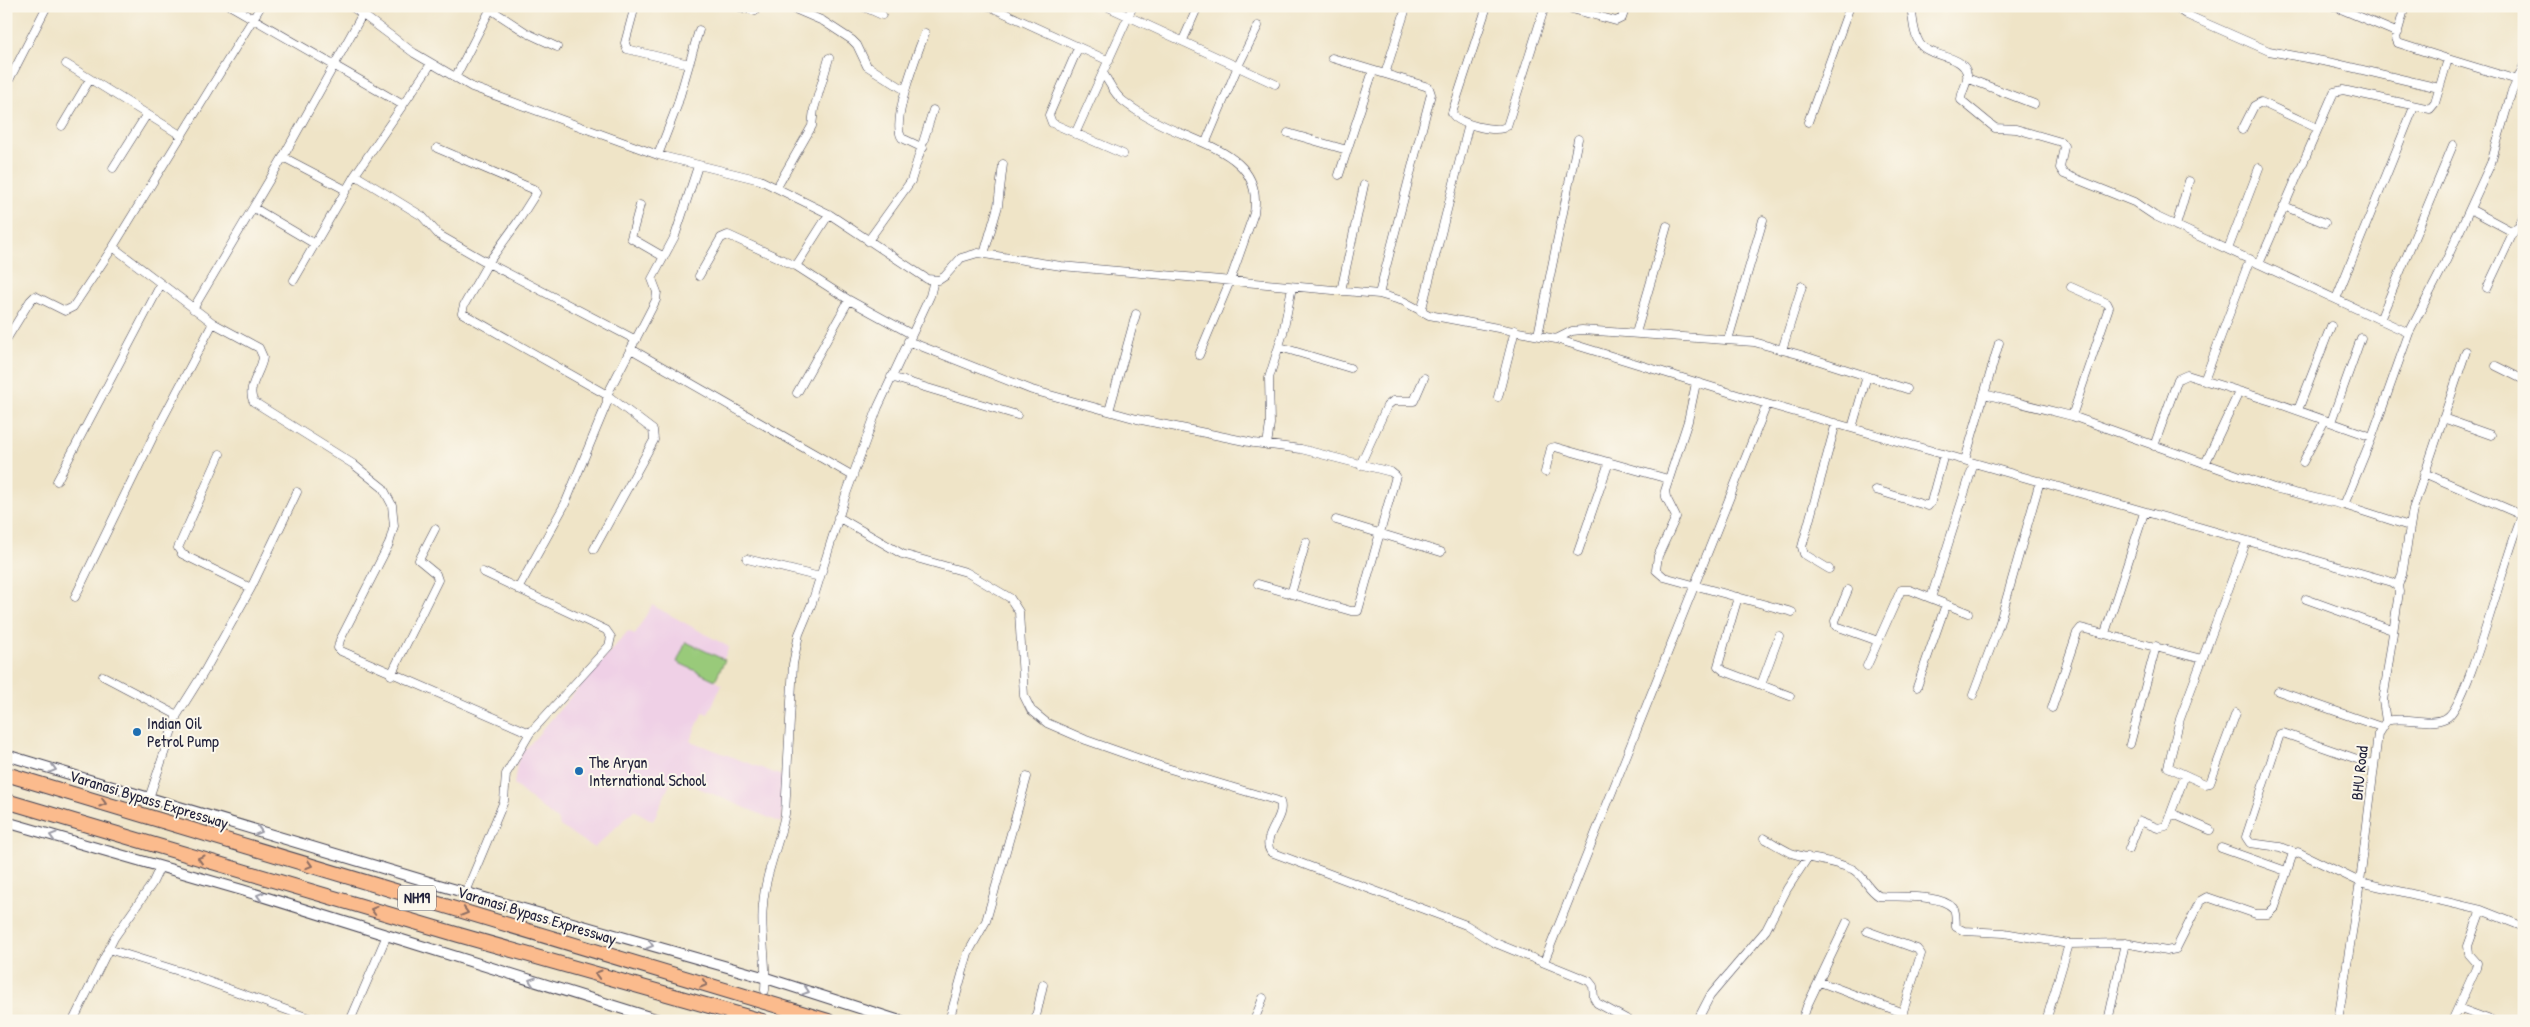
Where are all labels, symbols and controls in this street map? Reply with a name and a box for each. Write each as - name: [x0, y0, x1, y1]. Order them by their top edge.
- place label: Indian Oil Petrol Pump: [147, 712, 219, 752]
- marker: Indian Oil Petrol Pump: [131, 726, 143, 738]
- street label: BHU Road: [2345, 745, 2373, 801]
- place label: The Aryan International School: [589, 751, 707, 791]
- one-way arrow: [48, 763, 57, 773]
- street label: Varanasi Bypass Expressway: [67, 764, 231, 834]
- marker: The Aryan International School: [573, 765, 585, 777]
- one-way arrow: [99, 798, 107, 808]
- one-way arrow: [254, 825, 263, 835]
- one-way arrow: [50, 831, 58, 841]
- one-way arrow: [198, 854, 206, 864]
- one-way arrow: [305, 860, 313, 870]
- street label: Varanasi Bypass Expressway: [455, 880, 619, 950]
- road number: NH19: [398, 886, 436, 910]
- one-way arrow: [256, 891, 264, 901]
- one-way arrow: [370, 905, 379, 915]
- one-way arrow: [460, 906, 468, 916]
- one-way arrow: [645, 939, 654, 949]
- one-way arrow: [593, 969, 602, 980]
- one-way arrow: [528, 977, 537, 987]
- one-way arrow: [700, 978, 708, 988]
- one-way arrow: [801, 985, 810, 995]

